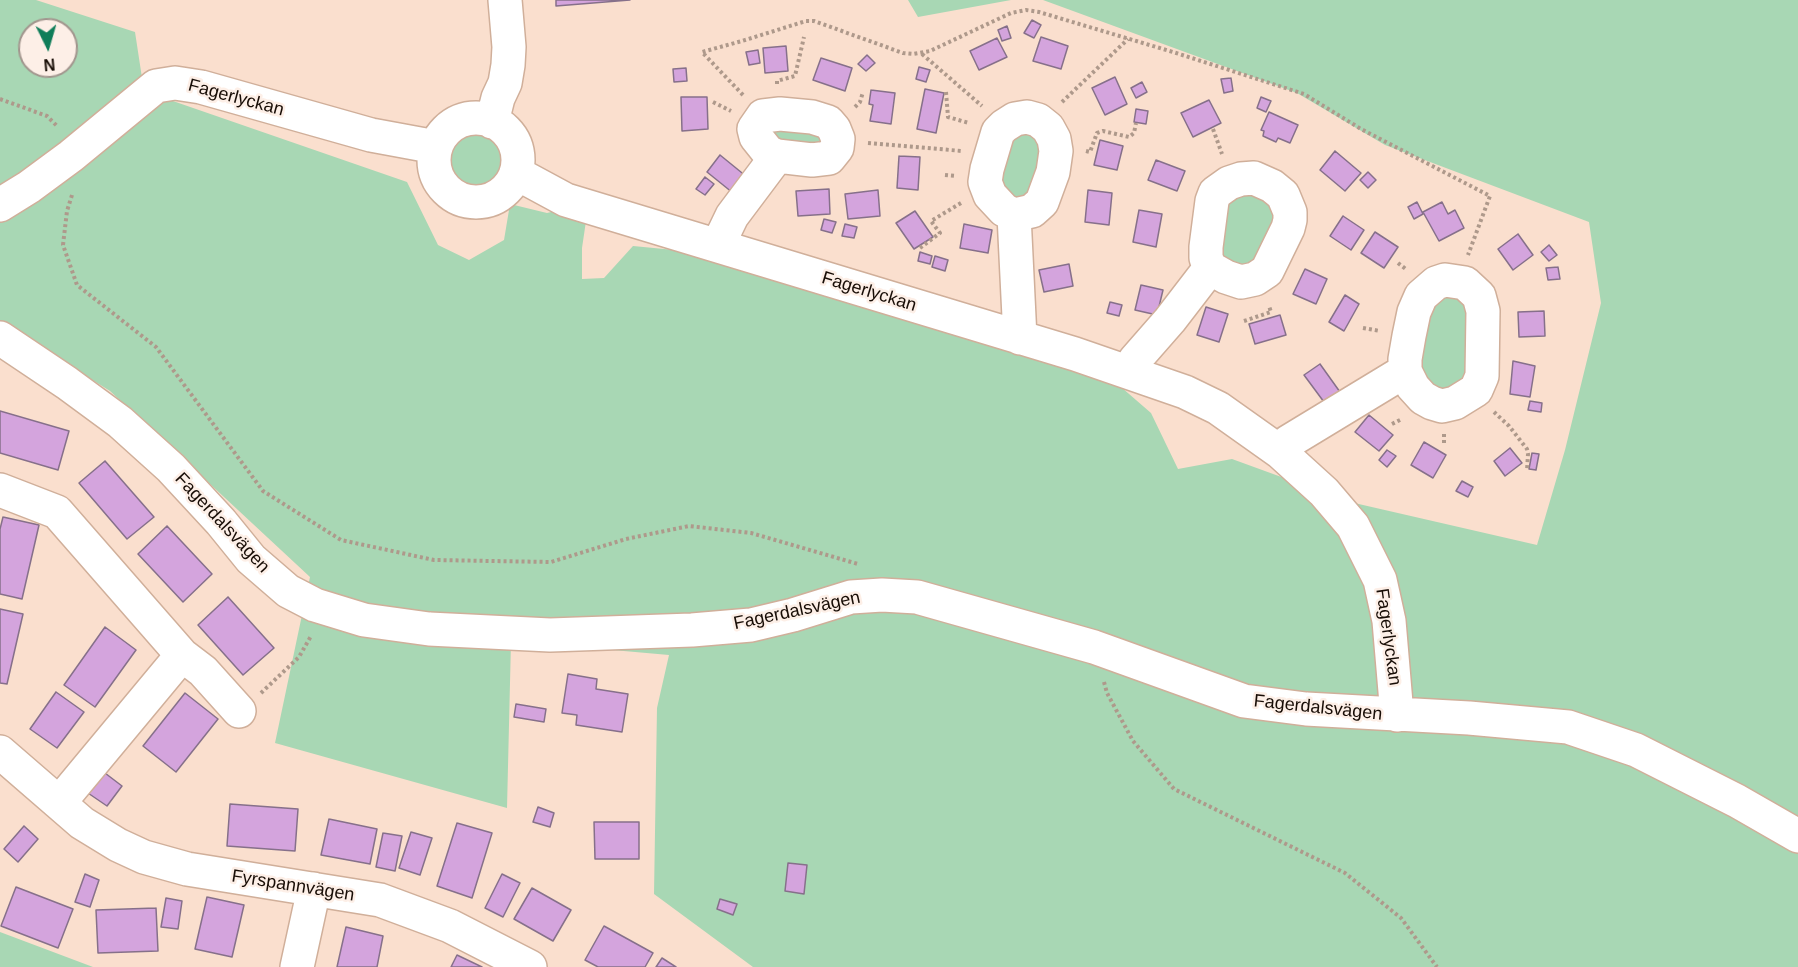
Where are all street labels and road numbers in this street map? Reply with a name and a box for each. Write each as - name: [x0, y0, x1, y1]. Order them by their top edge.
- street label: Fagerlyckan: [186, 75, 286, 121]
- street label: Fagerlyckan: [819, 267, 919, 317]
- street label: Fagerdalsvägen: [170, 468, 274, 578]
- street label: Fagerdalsvägen: [732, 587, 862, 635]
- street label: Fagerlyckan: [1370, 587, 1406, 687]
- street label: Fagerdalsvägen: [1253, 691, 1383, 725]
- street label: Fyrspannvägen: [230, 866, 356, 906]

